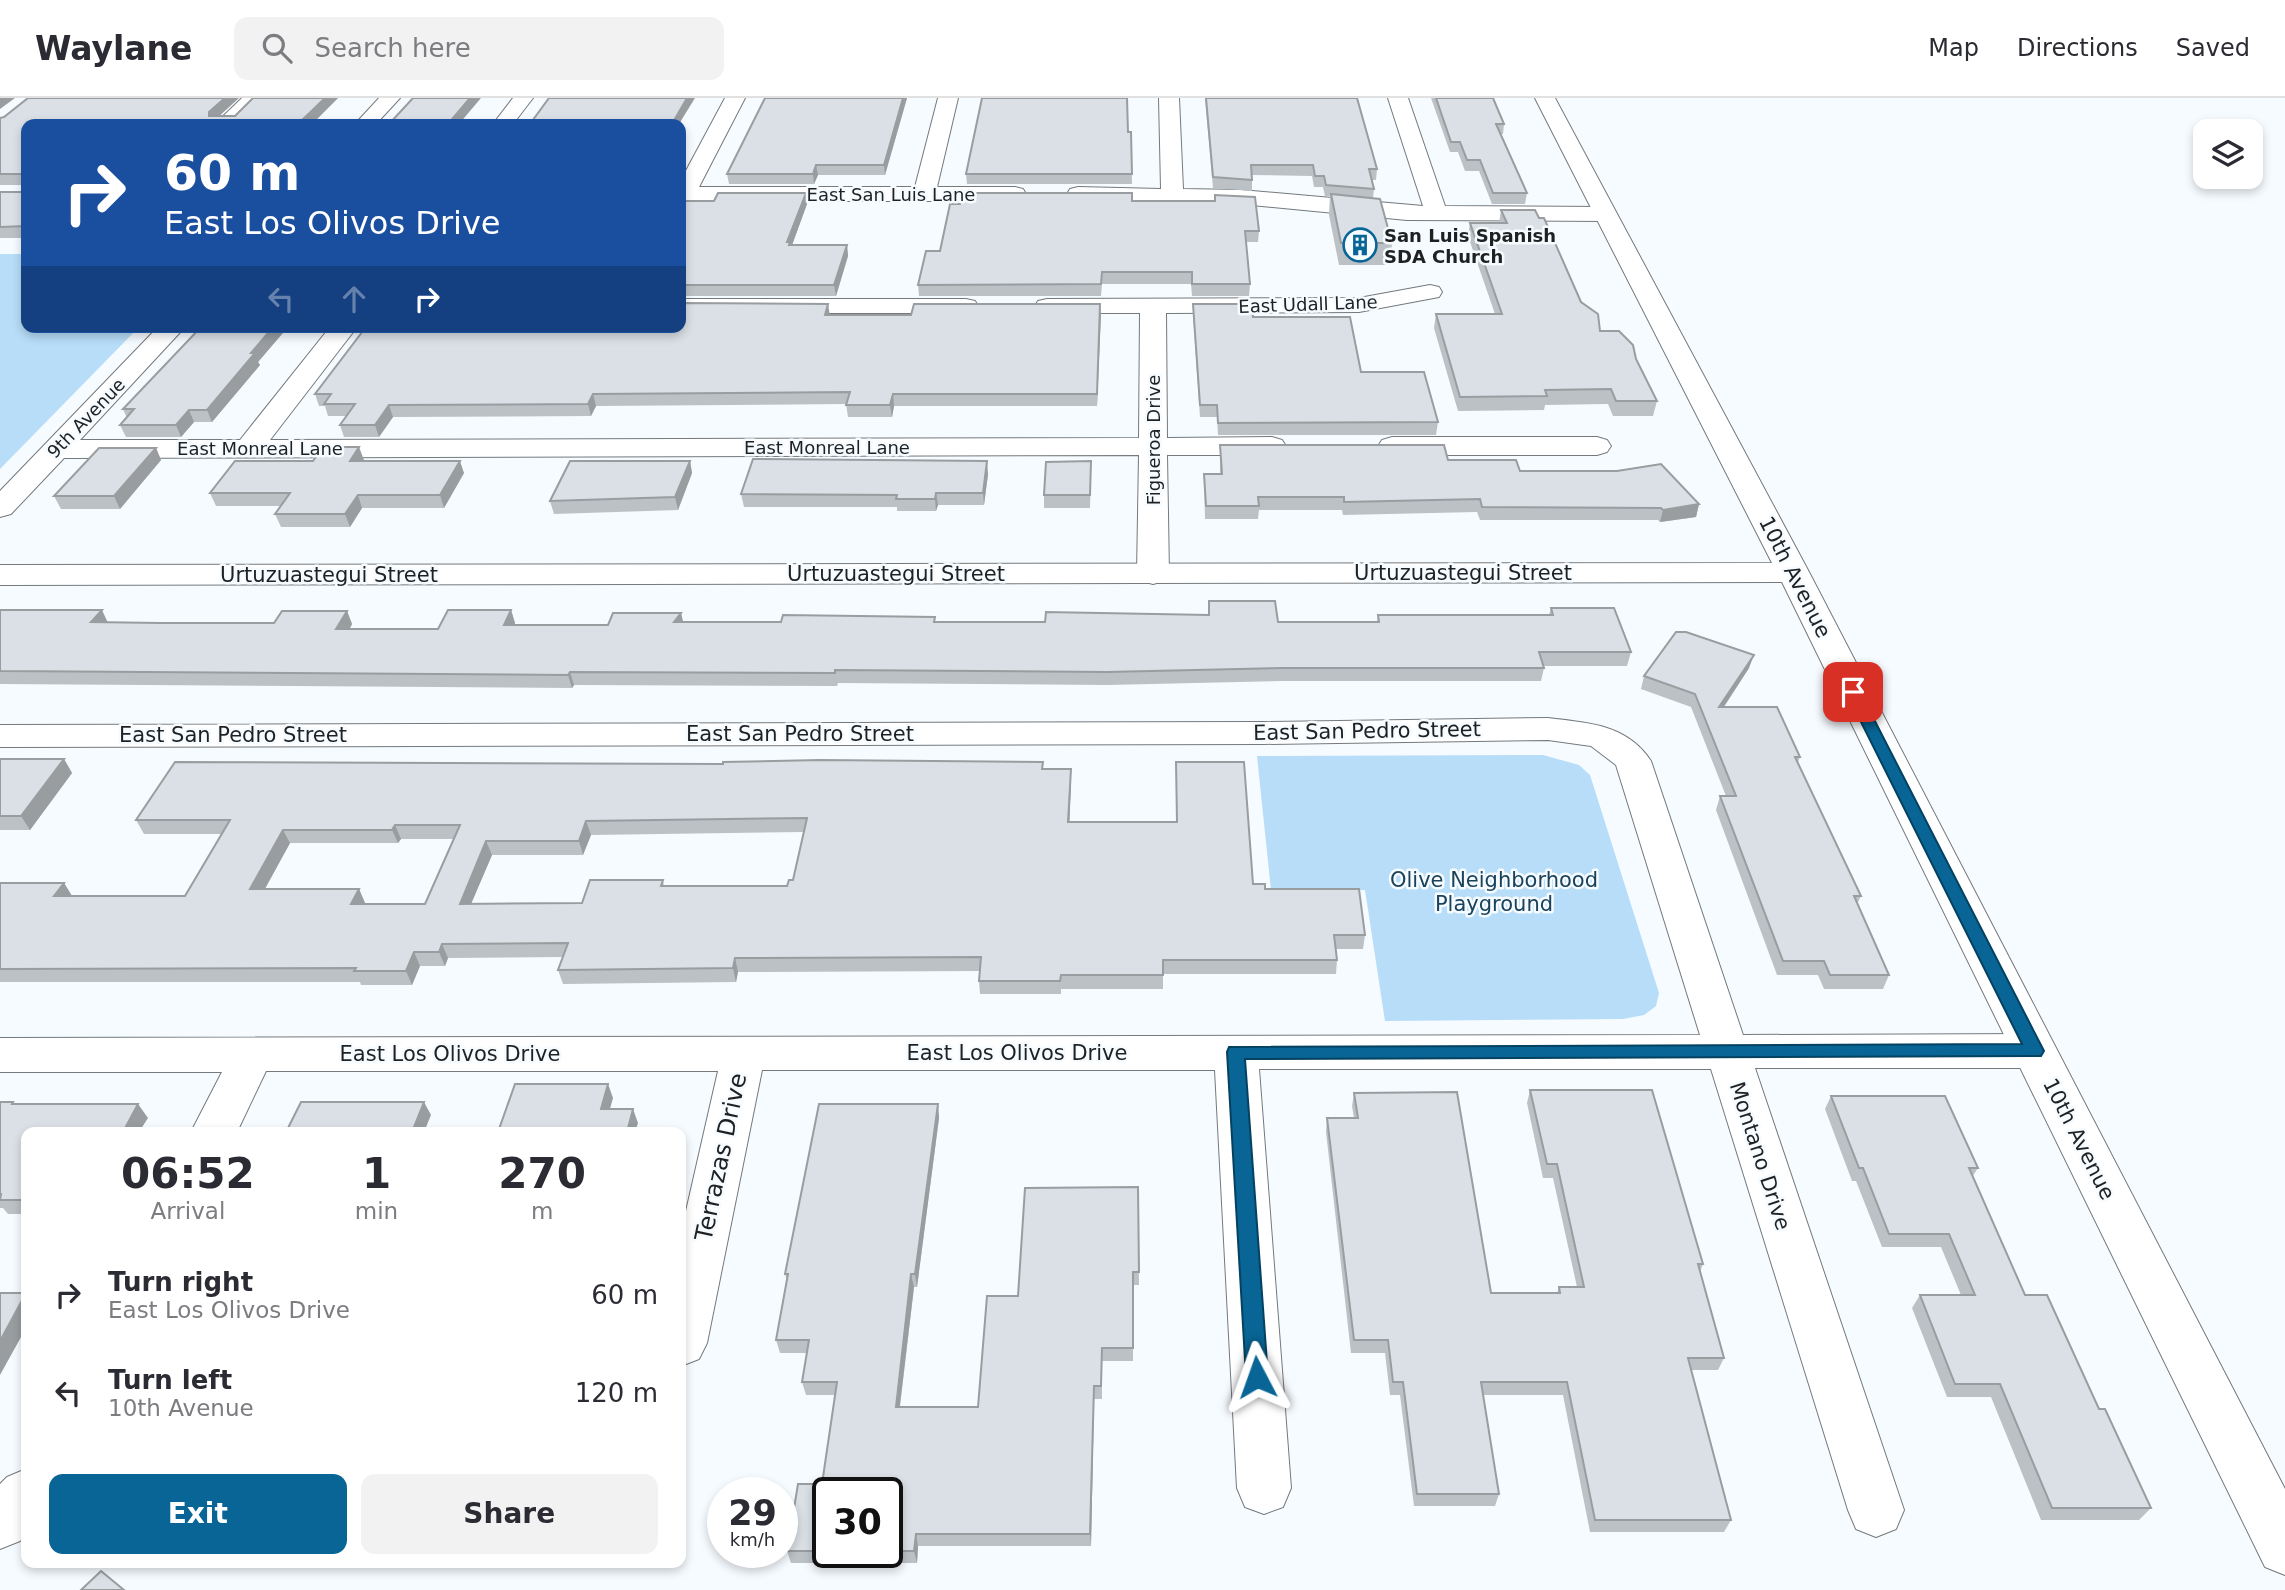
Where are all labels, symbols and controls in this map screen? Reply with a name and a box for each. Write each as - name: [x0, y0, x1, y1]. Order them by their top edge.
- search box: [234, 17, 724, 80]
- text: Waylane: [35, 29, 192, 68]
- icon: search: [258, 29, 296, 67]
- text: Search here: [314, 33, 471, 63]
- text: Map: [1928, 34, 1979, 62]
- text: Directions: [2017, 34, 2138, 62]
- text: Saved: [2176, 34, 2250, 62]
- map controls: [2193, 119, 2263, 189]
- button: layers: [2193, 119, 2263, 189]
- text: 60 m: [164, 145, 300, 202]
- icon: right: [49, 147, 140, 238]
- street label: East San Luis Lane: [807, 184, 975, 205]
- text: East Los Olivos Drive: [164, 204, 501, 242]
- place label: San Luis Spanish SDA Church: [1384, 225, 1556, 267]
- building icon: San Luis Spanish SDA Church: [1341, 226, 1379, 264]
- icon: left: [262, 280, 300, 318]
- icon: ahead: [335, 280, 373, 318]
- icon: right: [408, 280, 446, 318]
- street label: East Udall Lane: [1238, 291, 1378, 317]
- street label: 9th Avenue: [43, 374, 129, 462]
- street label: Figueroa Drive: [1143, 375, 1164, 505]
- street label: East Monreal Lane: [744, 437, 910, 458]
- street label: East Monreal Lane: [177, 438, 343, 459]
- street label: 10th Avenue: [1754, 512, 1836, 642]
- street label: Urtuzuastegui Street: [1354, 561, 1572, 585]
- street label: Urtuzuastegui Street: [787, 562, 1005, 586]
- street label: Urtuzuastegui Street: [220, 563, 438, 587]
- pin: [1823, 662, 1883, 722]
- icon: arrive: [1834, 673, 1872, 711]
- street label: East San Pedro Street: [1253, 717, 1481, 745]
- street label: East San Pedro Street: [686, 722, 914, 746]
- street label: East San Pedro Street: [119, 723, 347, 747]
- park label: Olive Neighborhood Playground: [1390, 868, 1598, 916]
- street label: East Los Olivos Drive: [907, 1041, 1127, 1065]
- street label: East Los Olivos Drive: [340, 1042, 560, 1066]
- street label: Terrazas Drive: [689, 1071, 752, 1244]
- street label: 10th Avenue: [2038, 1074, 2120, 1204]
- street label: Montano Drive: [1725, 1079, 1795, 1233]
- text: 06:52: [121, 1149, 255, 1198]
- text: 1: [362, 1149, 391, 1198]
- text: 270: [498, 1149, 586, 1198]
- text: Arrival: [151, 1198, 225, 1224]
- text: min: [355, 1198, 398, 1224]
- text: m: [531, 1198, 553, 1224]
- text: Turn right: [108, 1267, 253, 1297]
- icon: right: [49, 1276, 87, 1314]
- text: 60 m: [591, 1280, 658, 1310]
- text: East Los Olivos Drive: [108, 1297, 350, 1323]
- position arrow: [1220, 1340, 1294, 1414]
- text: Turn left: [108, 1365, 232, 1395]
- icon: left: [49, 1374, 87, 1412]
- text: 120 m: [575, 1378, 658, 1408]
- text: 10th Avenue: [108, 1395, 254, 1421]
- button: Exit: [49, 1474, 347, 1554]
- button: Share: [361, 1474, 658, 1554]
- speed limit sign: 30: [812, 1477, 903, 1568]
- text: 29: [728, 1493, 777, 1533]
- text: km/h: [730, 1529, 775, 1550]

